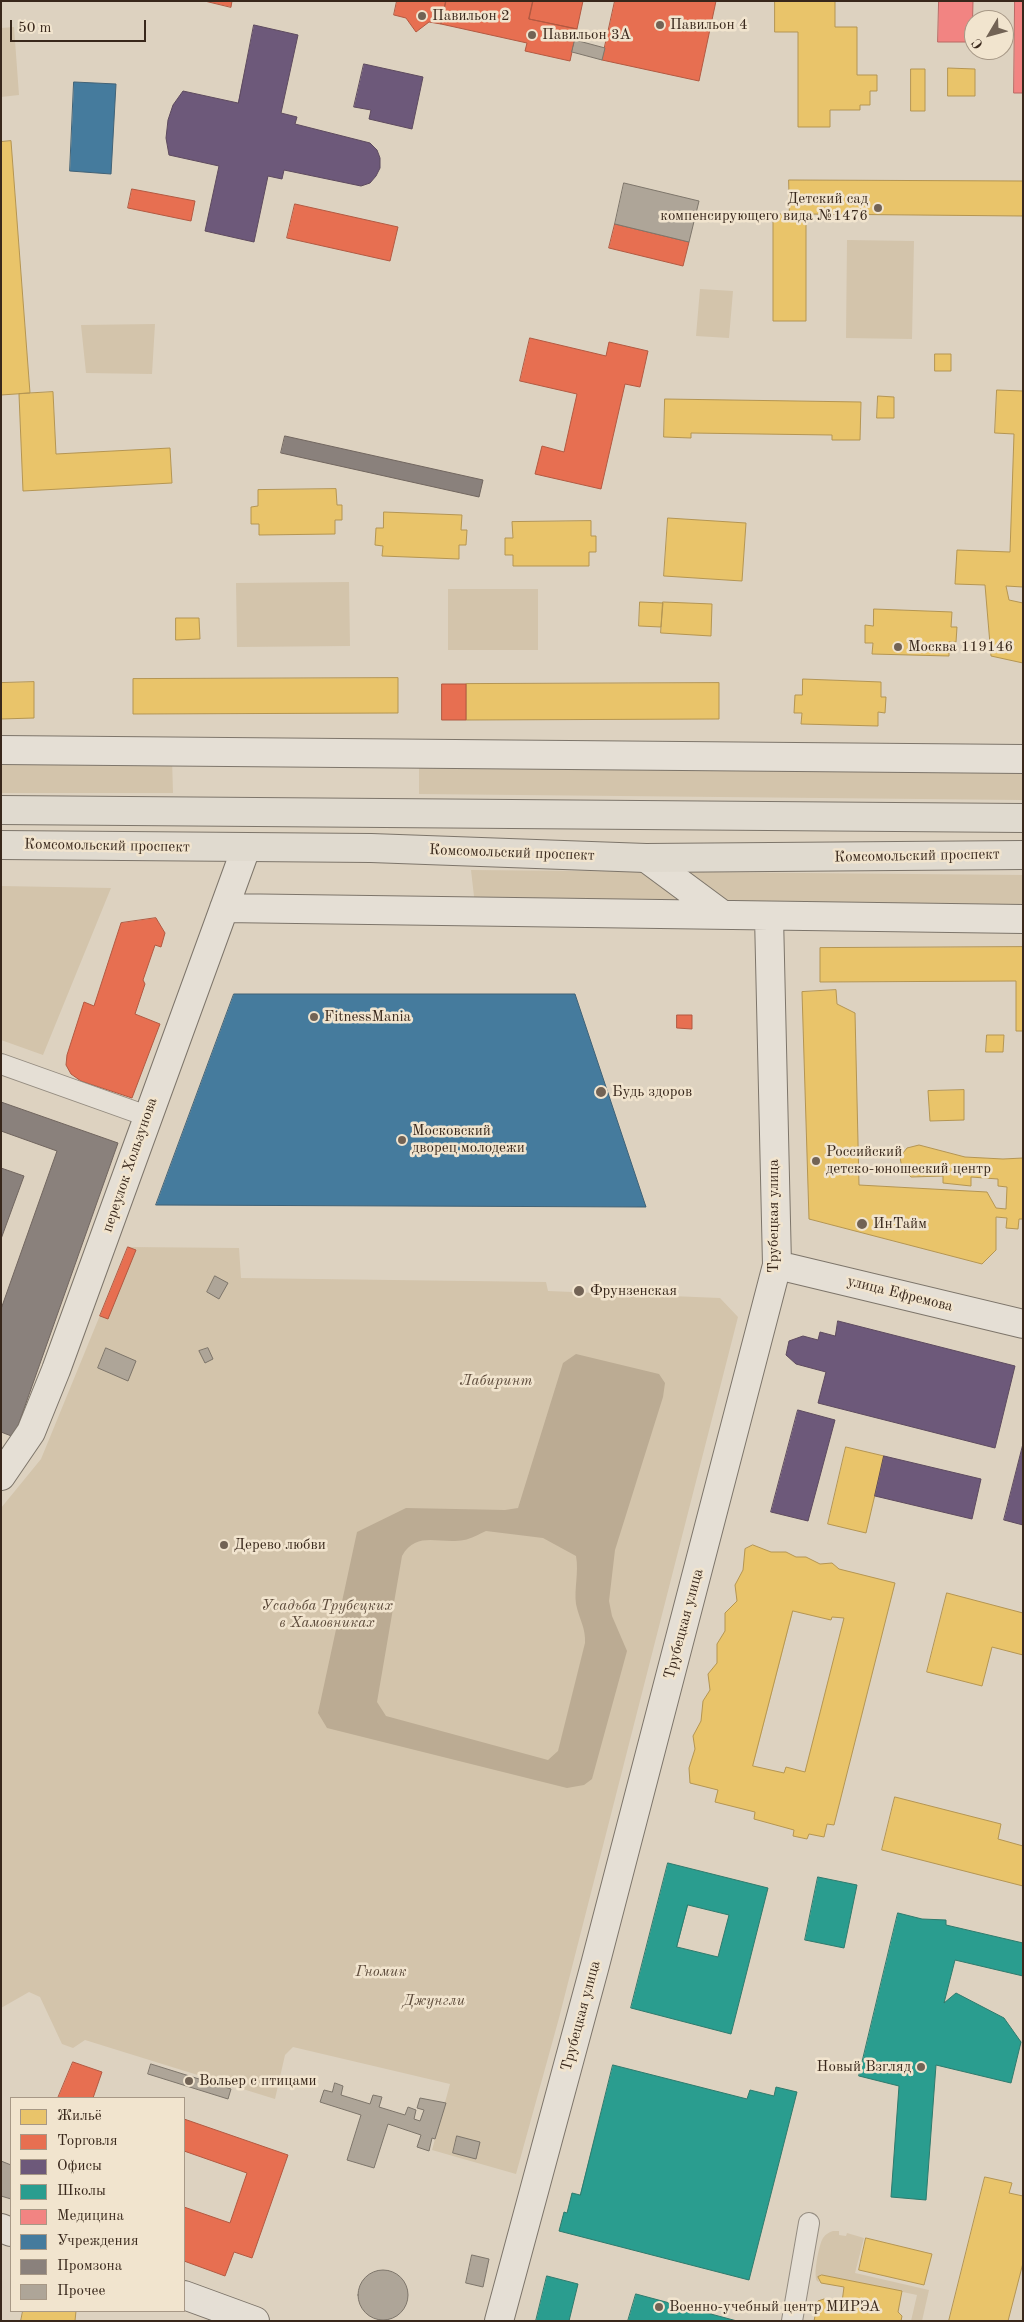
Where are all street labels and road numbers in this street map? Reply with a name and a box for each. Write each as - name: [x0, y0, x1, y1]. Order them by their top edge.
- street label: Комсомольский проспект: [24, 836, 190, 856]
- street label: Комсомольский проспект: [429, 841, 595, 865]
- street label: Комсомольский проспект: [834, 846, 1000, 866]
- street label: переулок Хользунова: [99, 1095, 161, 1235]
- street label: Трубецкая улица: [765, 1159, 783, 1273]
- street label: улица Ефремова: [845, 1272, 955, 1316]
- street label: Трубецкая улица: [661, 1567, 707, 1681]
- street label: Трубецкая улица: [558, 1959, 604, 2073]

